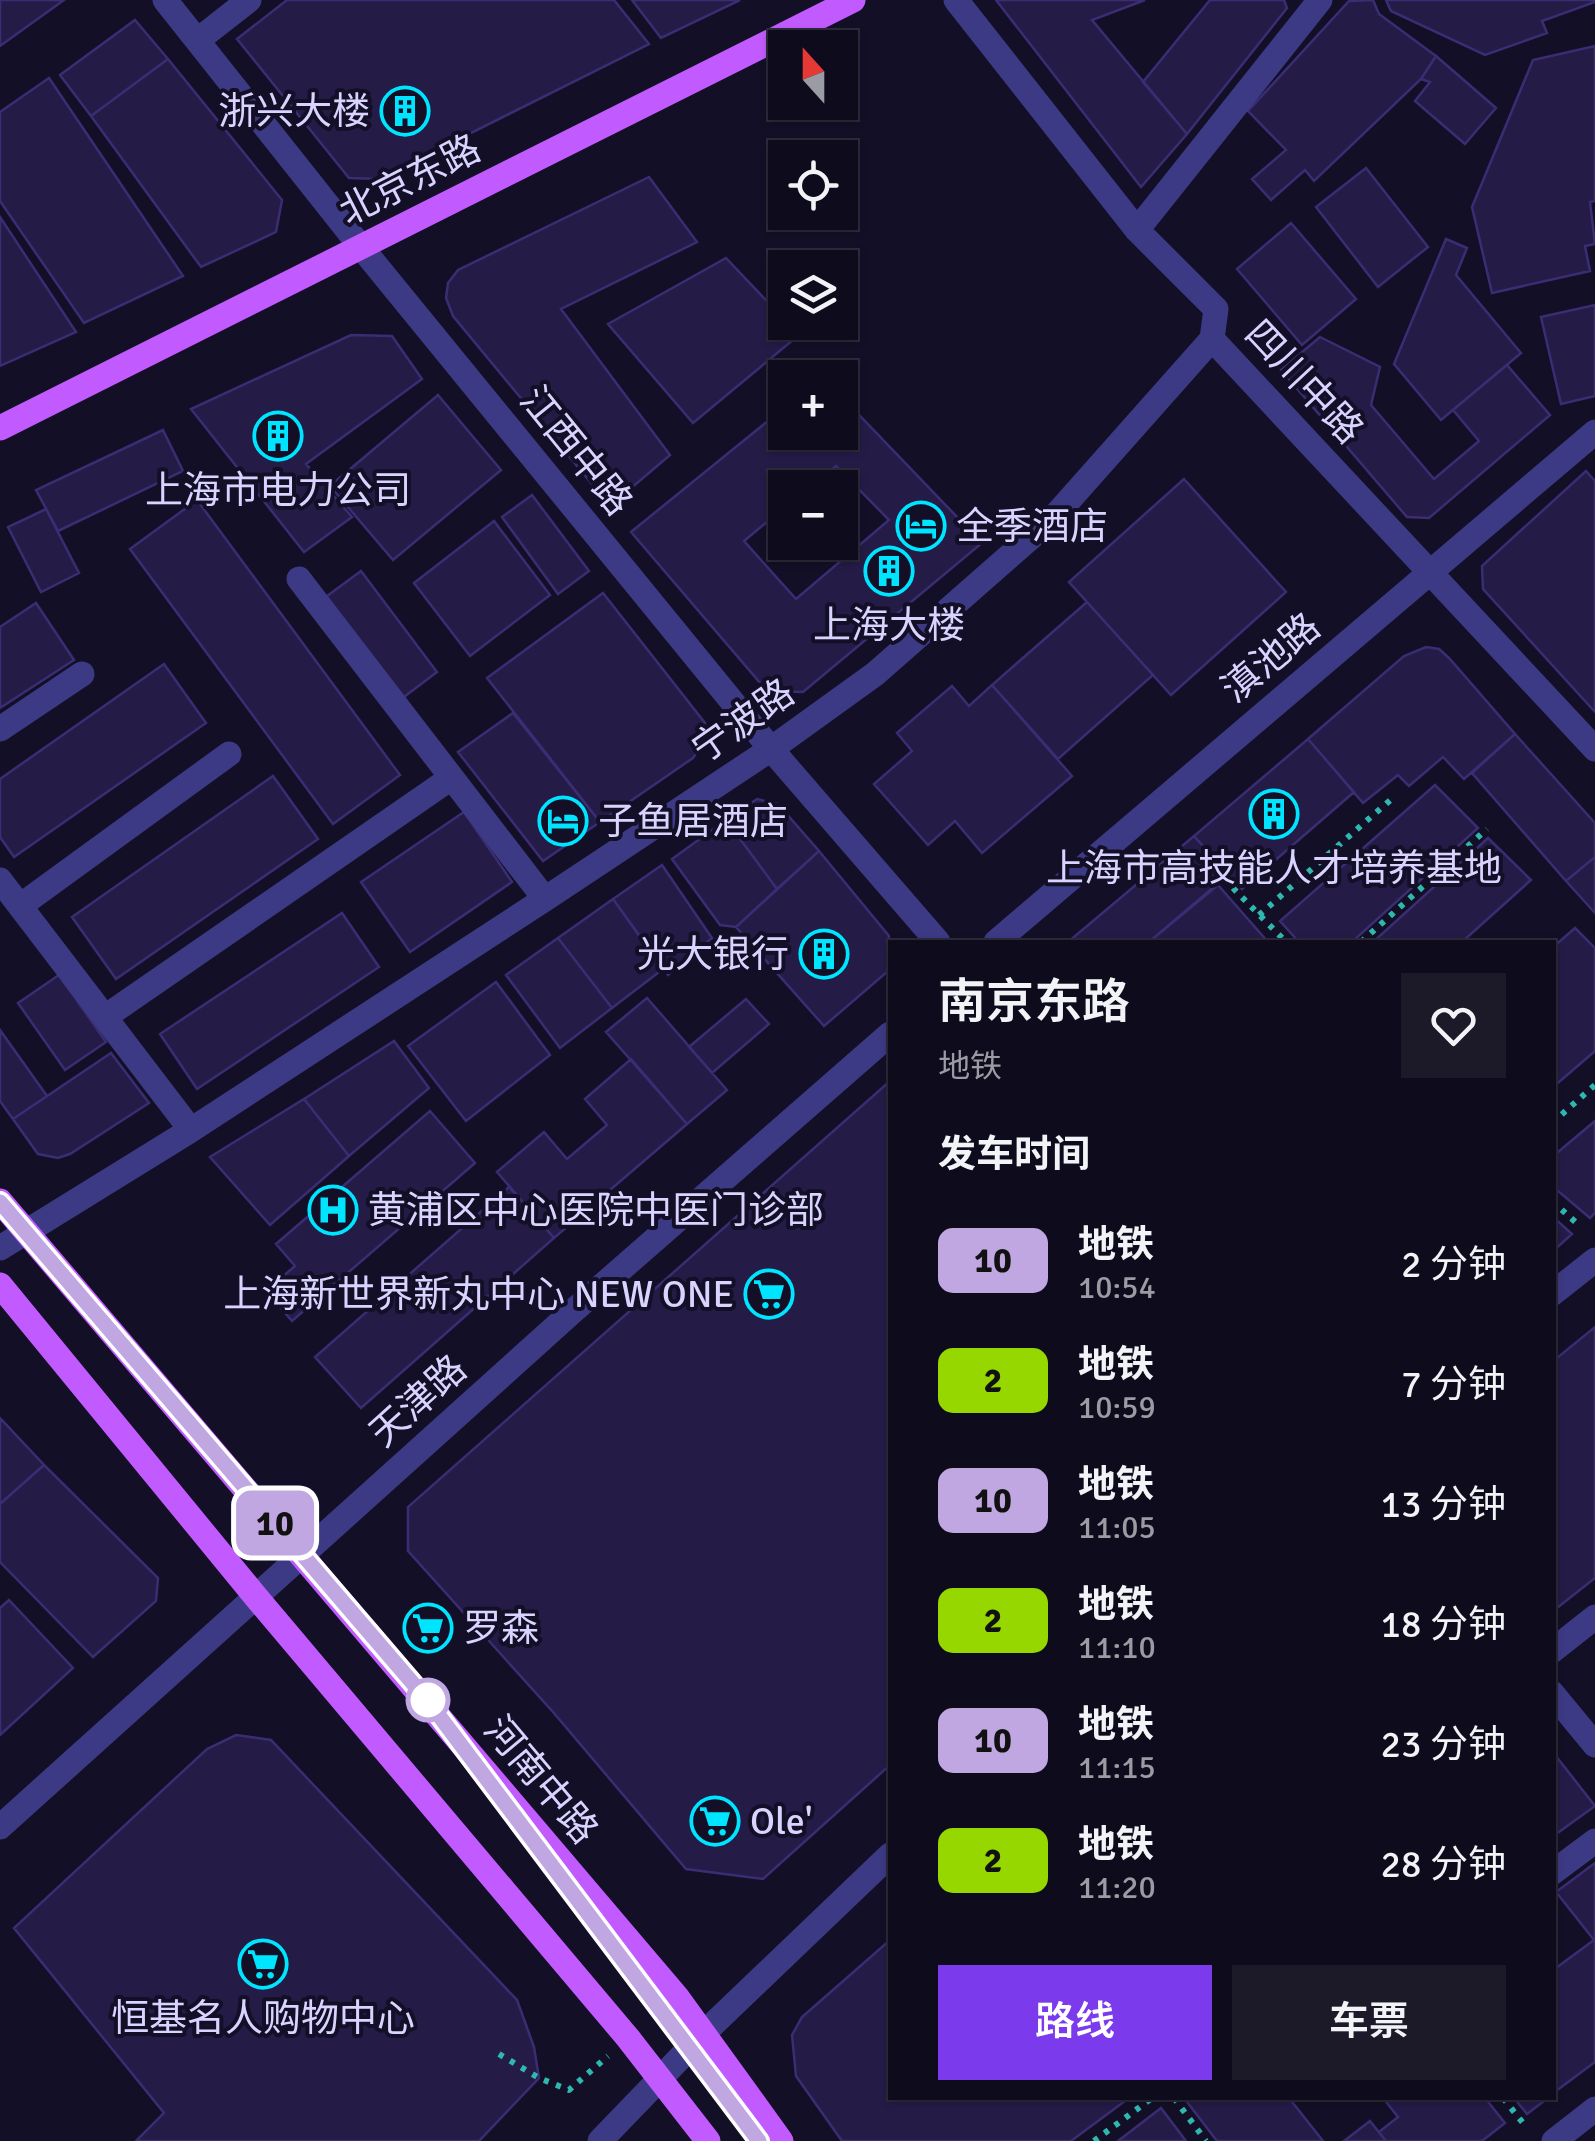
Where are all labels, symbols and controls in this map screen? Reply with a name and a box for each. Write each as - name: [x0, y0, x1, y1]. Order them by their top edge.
- north arrow: [768, 30, 858, 120]
- map controls: [768, 30, 858, 560]
- building icon: 浙兴大楼: [379, 85, 431, 137]
- place label: 浙兴大楼: [218, 88, 370, 135]
- street label: 北京东路: [332, 125, 488, 235]
- button: locate: [768, 140, 858, 230]
- button: layers: [768, 250, 858, 340]
- street label: 四川中路: [1235, 310, 1373, 454]
- button: +: [768, 360, 858, 450]
- street label: 江西中路: [510, 377, 642, 525]
- building icon: 上海市电力公司: [252, 410, 304, 462]
- place label: 上海市电力公司: [145, 467, 411, 514]
- button: −: [768, 470, 858, 560]
- hotel icon: 全季酒店: [895, 500, 947, 552]
- place label: 全季酒店: [956, 503, 1108, 550]
- building icon: 上海大楼: [863, 545, 915, 597]
- place label: 上海大楼: [813, 602, 965, 649]
- street label: 滇池路: [1212, 603, 1330, 713]
- street label: 宁波路: [683, 669, 803, 773]
- building icon: 上海市高技能人才培养基地: [1248, 788, 1300, 840]
- hotel icon: 子鱼居酒店: [537, 795, 589, 847]
- place label: 子鱼居酒店: [598, 798, 788, 845]
- place label: 上海市高技能人才培养基地: [1046, 845, 1502, 892]
- building icon: 光大银行: [798, 928, 850, 980]
- place label: 光大银行: [637, 931, 789, 978]
- text: 南京东路: [938, 973, 1130, 1032]
- button: heart: [1401, 973, 1506, 1078]
- text: 地铁: [938, 1047, 1002, 1086]
- text: 发车时间: [938, 1131, 1090, 1178]
- hospital icon: 黄浦区中心医院中医门诊部: [307, 1184, 359, 1236]
- place label: 黄浦区中心医院中医门诊部: [368, 1187, 824, 1234]
- text: 地铁: [1078, 1221, 1154, 1268]
- text: 10: [974, 1239, 1012, 1282]
- text: 2 分钟: [1401, 1241, 1506, 1288]
- supermarket icon: 上海新世界新丸中心 NEW ONE: [743, 1268, 795, 1320]
- text: 10:54: [1078, 1268, 1156, 1307]
- place label: 上海新世界新丸中心 NEW ONE: [223, 1271, 734, 1318]
- text: 地铁: [1078, 1341, 1154, 1388]
- street label: 天津路: [360, 1345, 476, 1457]
- text: 2: [984, 1359, 1002, 1402]
- text: 7 分钟: [1401, 1361, 1506, 1408]
- text: 10:59: [1078, 1388, 1156, 1427]
- text: 地铁: [1078, 1461, 1154, 1508]
- text: 10: [974, 1479, 1012, 1522]
- text: 13 分钟: [1381, 1481, 1506, 1528]
- line badge: 10: [230, 1490, 320, 1556]
- text: 10: [256, 1502, 294, 1545]
- text: 11:05: [1078, 1508, 1156, 1547]
- text: 地铁: [1078, 1581, 1154, 1628]
- text: 2: [984, 1599, 1002, 1642]
- text: 18 分钟: [1381, 1601, 1506, 1648]
- supermarket icon: 罗森: [402, 1602, 454, 1654]
- place label: 罗森: [463, 1605, 539, 1652]
- text: 11:10: [1078, 1628, 1156, 1667]
- unlabelled marker: [407, 1679, 449, 1721]
- text: 地铁: [1078, 1701, 1154, 1748]
- street label: 河南中路: [474, 1707, 608, 1853]
- text: 10: [974, 1719, 1012, 1762]
- text: 23 分钟: [1381, 1721, 1506, 1768]
- text: 11:15: [1078, 1748, 1156, 1787]
- supermarket icon: Ole': [689, 1795, 741, 1847]
- place label: Ole': [750, 1798, 813, 1845]
- text: 地铁: [1078, 1821, 1154, 1868]
- text: 2: [984, 1839, 1002, 1882]
- text: 28 分钟: [1381, 1841, 1506, 1888]
- text: 11:20: [1078, 1868, 1156, 1907]
- supermarket icon: 恒基名人购物中心: [237, 1938, 289, 1990]
- button: 路线: [938, 1965, 1212, 2080]
- button: 车票: [1232, 1965, 1506, 2080]
- place label: 恒基名人购物中心: [111, 1995, 415, 2042]

